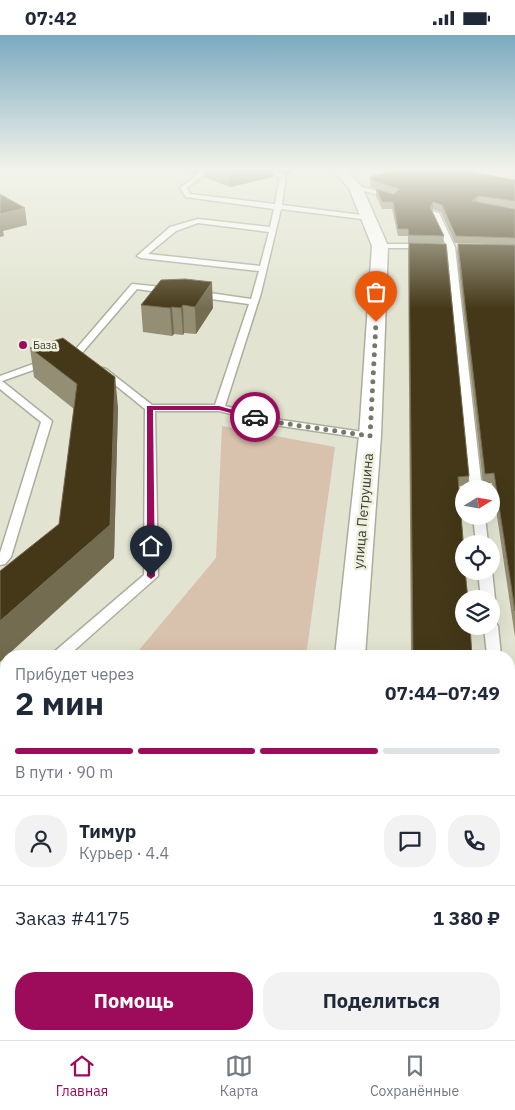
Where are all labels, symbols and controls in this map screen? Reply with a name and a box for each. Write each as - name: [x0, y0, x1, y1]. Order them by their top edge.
- text: 07:42: [25, 6, 77, 30]
- pin: [355, 271, 397, 322]
- icon: bag: [362, 278, 390, 306]
- place label: База: [33, 338, 57, 352]
- marker: База: [17, 339, 29, 351]
- courier: [230, 392, 280, 442]
- icon: car: [241, 403, 269, 431]
- street label: улица Петрушина: [349, 452, 377, 570]
- north arrow: [455, 480, 500, 525]
- map controls: [455, 480, 500, 635]
- pin: [130, 525, 172, 576]
- icon: home: [137, 532, 165, 560]
- button: locate: [455, 535, 500, 580]
- button: layers: [455, 590, 500, 635]
- text: Прибудет через: [15, 664, 134, 684]
- text: 07:44–07:49: [385, 681, 500, 705]
- text: 2 мин: [15, 682, 104, 724]
- text: В пути · 90 m: [15, 762, 113, 782]
- button: person: [15, 815, 67, 867]
- button: chat: [384, 815, 436, 867]
- button: phone: [448, 815, 500, 867]
- text: Тимур: [79, 819, 136, 843]
- text: Курьер · 4.4: [79, 843, 169, 863]
- text: Заказ #4175: [15, 906, 130, 930]
- text: 1 380 ₽: [433, 906, 500, 930]
- button: Помощь: [15, 972, 253, 1030]
- button: Поделиться: [263, 972, 500, 1030]
- tab: Главная: [56, 1052, 108, 1100]
- tab: Карта: [220, 1052, 258, 1100]
- tab: Сохранённые: [370, 1052, 459, 1100]

